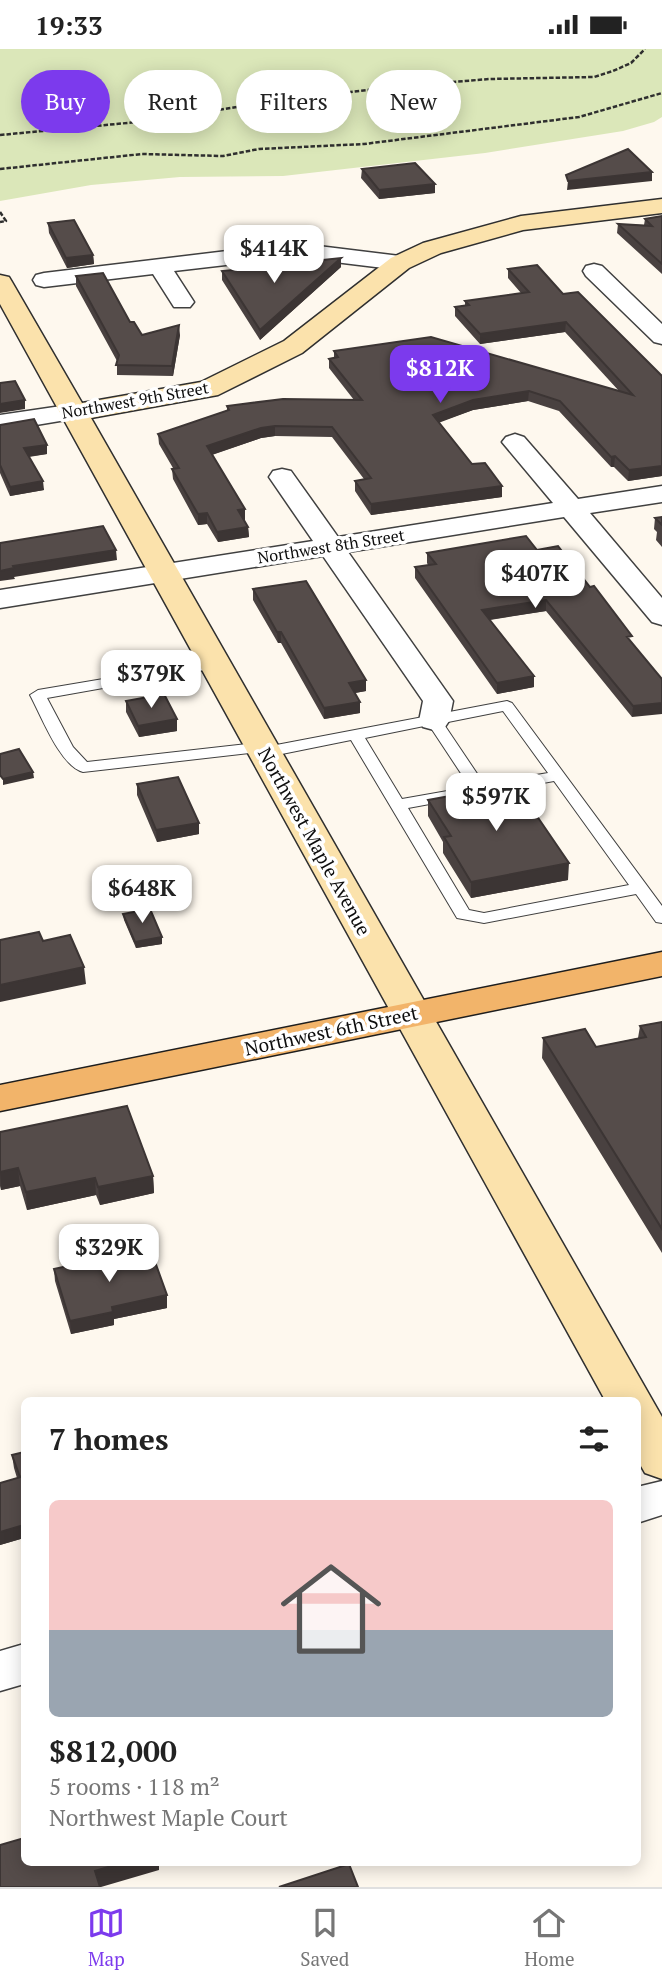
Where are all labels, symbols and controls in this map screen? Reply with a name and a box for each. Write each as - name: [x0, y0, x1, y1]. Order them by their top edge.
- text: 19:33: [35, 8, 103, 42]
- chip: Buy: [21, 70, 110, 133]
- chip: Rent: [124, 70, 222, 133]
- chip: Filters: [236, 70, 352, 133]
- chip: New: [366, 70, 461, 133]
- pin: $414K: [225, 225, 323, 285]
- text: $414K: [240, 232, 308, 263]
- pin: $812K: [391, 345, 489, 405]
- text: $812K: [406, 352, 474, 383]
- street label: Northwest 9th Street: [60, 376, 210, 424]
- street label: Northwest 8th Street: [256, 523, 406, 568]
- pin: $407K: [486, 551, 584, 610]
- text: $407K: [501, 557, 569, 588]
- pin: $379K: [102, 651, 200, 710]
- text: $379K: [117, 657, 185, 688]
- street label: Northwest Maple Avenue: [253, 742, 377, 940]
- pin: $597K: [447, 773, 545, 833]
- text: $597K: [462, 780, 530, 811]
- pin: $648K: [93, 865, 191, 925]
- text: $648K: [108, 872, 176, 903]
- street label: Northwest 6th Street: [242, 999, 420, 1061]
- pin: $329K: [60, 1225, 158, 1284]
- text: $329K: [75, 1231, 143, 1262]
- text: 7 homes: [49, 1419, 168, 1459]
- icon: filters: [575, 1420, 613, 1458]
- icon: home: [268, 1546, 394, 1672]
- text: $812,000: [49, 1731, 177, 1771]
- text: 5 rooms · 118 m²: [49, 1771, 220, 1802]
- text: Northwest Maple Court: [49, 1802, 288, 1833]
- tab: Map: [87, 1904, 125, 1971]
- tab: Saved: [300, 1904, 349, 1971]
- tab: Home: [524, 1904, 575, 1971]

